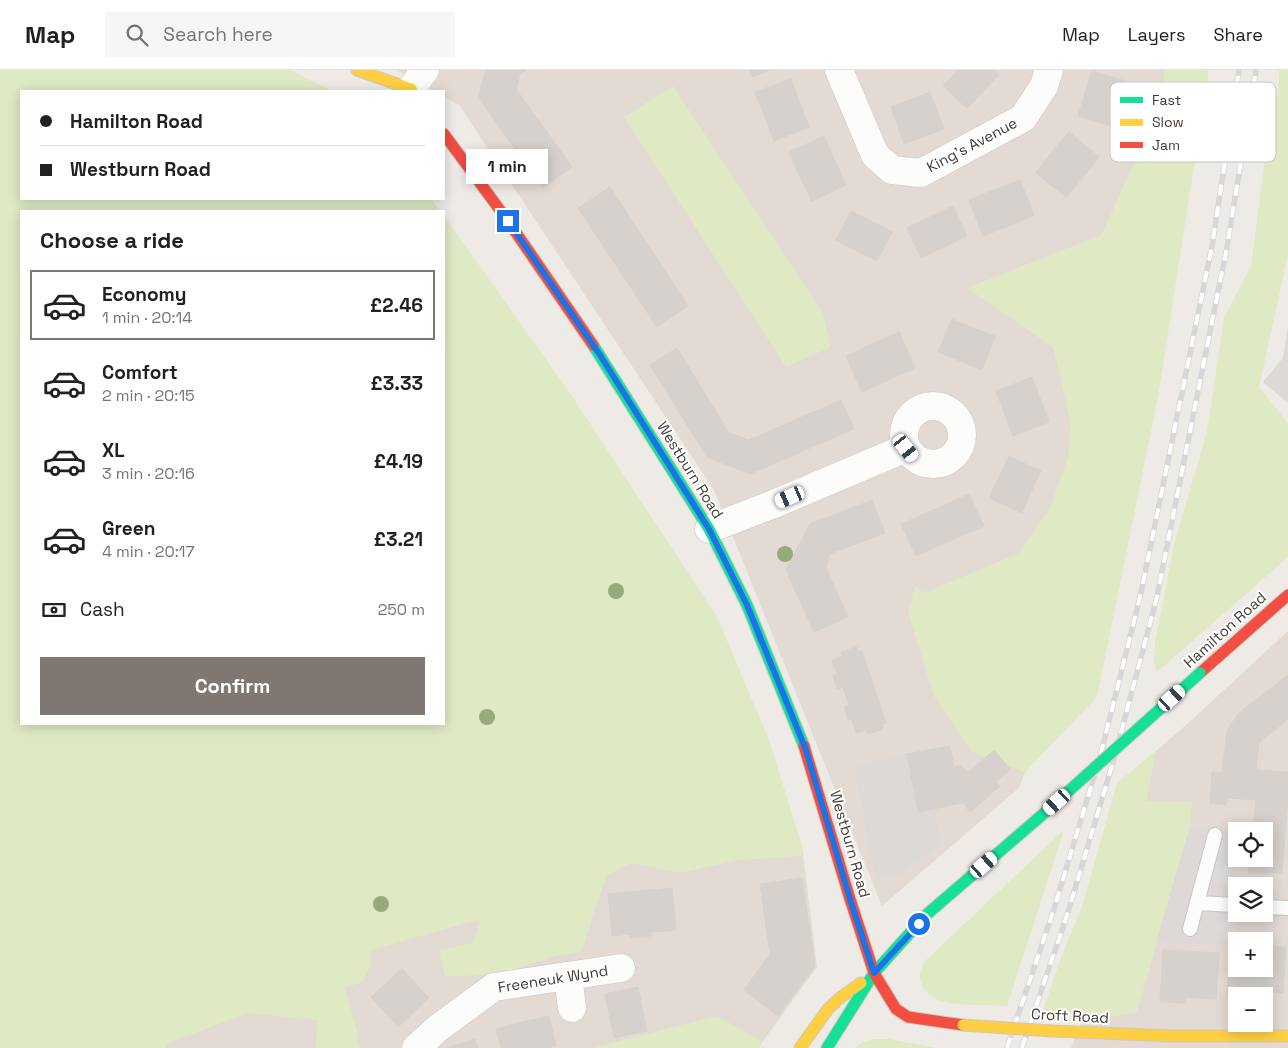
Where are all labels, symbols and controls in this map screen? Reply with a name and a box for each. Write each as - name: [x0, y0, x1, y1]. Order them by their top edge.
- search box: [105, 12, 455, 57]
- text: Map: [25, 19, 75, 50]
- icon: search: [123, 21, 151, 49]
- text: Search here: [163, 22, 273, 47]
- text: Map: [1062, 23, 1100, 46]
- text: Layers: [1128, 23, 1185, 46]
- text: Share: [1213, 23, 1263, 46]
- legend: [1110, 82, 1276, 162]
- text: Fast: [1152, 91, 1181, 109]
- text: Hamilton Road: [70, 109, 203, 134]
- street label: King's Avenue: [923, 113, 1020, 176]
- text: Slow: [1152, 113, 1184, 131]
- text: Jam: [1152, 136, 1180, 154]
- callout: 1 min: [467, 148, 549, 184]
- text: 1 min: [487, 156, 527, 177]
- text: Westburn Road: [70, 157, 211, 182]
- route end: [497, 210, 519, 232]
- text: Choose a ride: [40, 226, 184, 254]
- text: Economy: [102, 282, 186, 307]
- icon: car: [42, 283, 87, 328]
- text: £2.46: [370, 293, 423, 318]
- text: 1 min · 20:14: [102, 307, 192, 328]
- text: Comfort: [102, 360, 178, 385]
- icon: car: [42, 361, 87, 406]
- text: £3.33: [371, 371, 423, 396]
- text: 2 min · 20:15: [102, 385, 195, 406]
- street label: Westburn Road: [653, 418, 728, 522]
- car: [890, 432, 921, 464]
- text: XL: [102, 438, 125, 463]
- icon: car: [42, 439, 87, 484]
- text: £4.19: [374, 449, 423, 474]
- text: 3 min · 20:16: [102, 463, 195, 484]
- car: [773, 484, 806, 510]
- text: Green: [102, 516, 155, 541]
- icon: car: [42, 517, 87, 562]
- text: £3.21: [374, 527, 423, 552]
- text: 4 min · 20:17: [102, 541, 194, 562]
- street label: Hamilton Road: [1179, 588, 1270, 672]
- icon: cash: [40, 596, 68, 624]
- text: Cash: [80, 597, 125, 622]
- text: 250 m: [378, 599, 425, 620]
- button: Confirm: [40, 657, 425, 715]
- car: [1155, 682, 1188, 714]
- car: [1040, 786, 1073, 818]
- street label: Westburn Road: [826, 788, 875, 900]
- map controls: [1228, 822, 1273, 1032]
- button: locate: [1228, 822, 1273, 867]
- car: [967, 849, 1000, 881]
- button: layers: [1228, 877, 1273, 922]
- route start: [908, 913, 930, 935]
- button: +: [1228, 932, 1273, 977]
- street label: Freeneuk Wynd: [496, 960, 609, 997]
- button: −: [1228, 987, 1273, 1032]
- street label: Croft Road: [1031, 1004, 1109, 1027]

